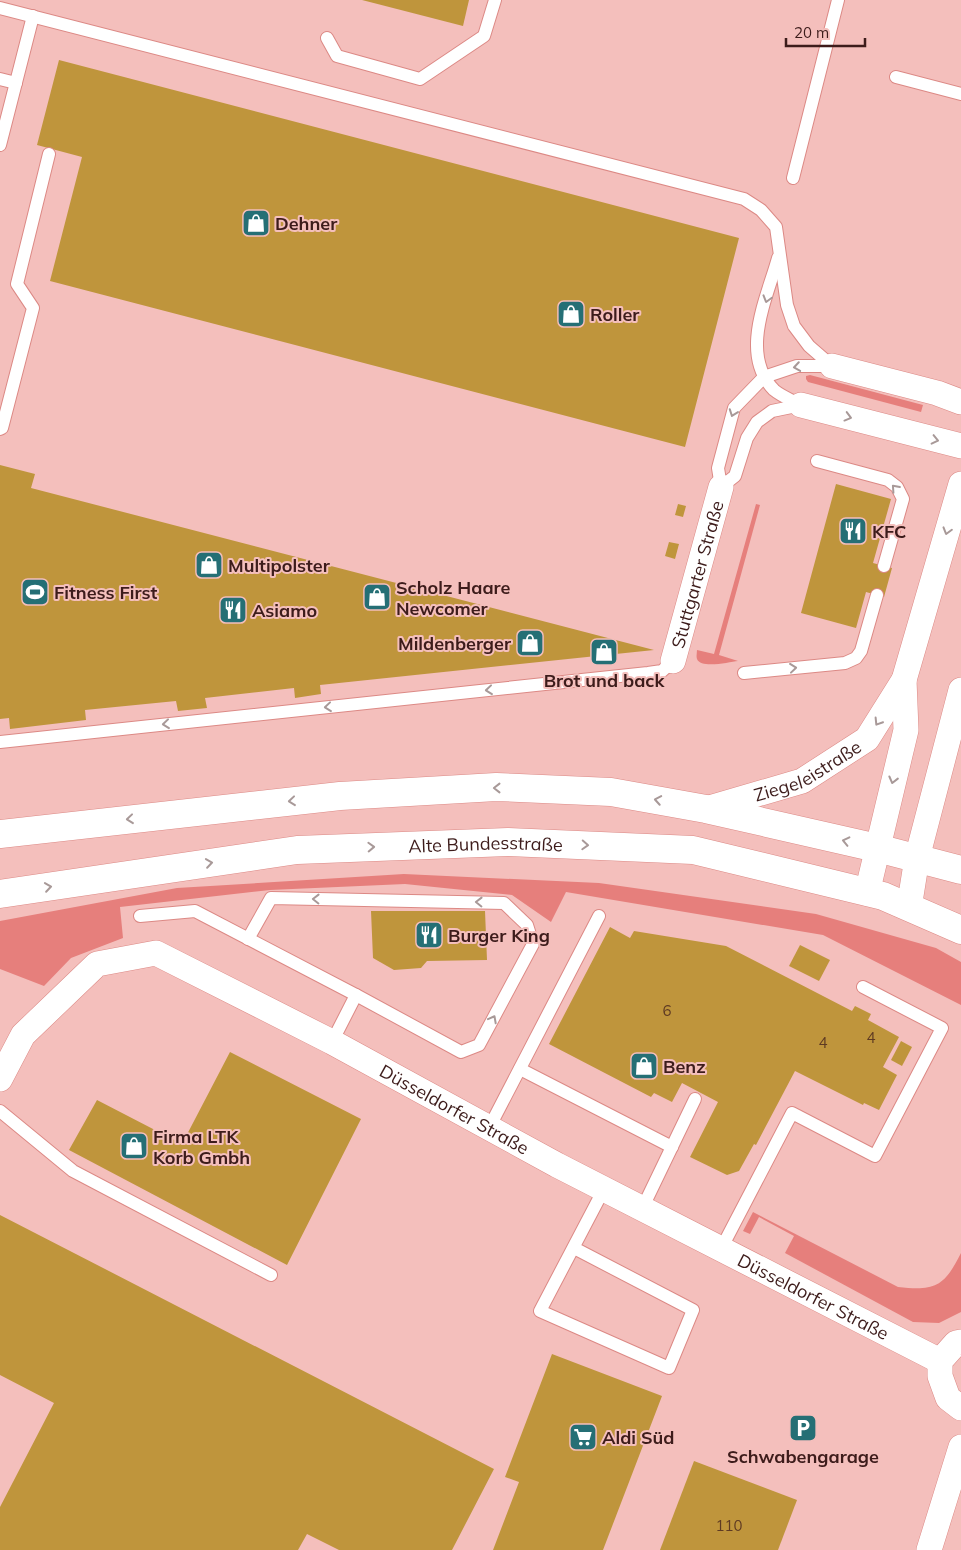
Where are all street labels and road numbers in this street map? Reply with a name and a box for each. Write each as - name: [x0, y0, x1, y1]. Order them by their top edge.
- street label: Stuttgarter Straße: [666, 498, 728, 651]
- street label: Ziegeleistraße: [751, 735, 865, 806]
- street label: Alte Bundesstraße: [408, 830, 563, 857]
- street label: Düsseldorfer Straße: [376, 1059, 533, 1159]
- street label: Düsseldorfer Straße: [734, 1248, 893, 1344]

